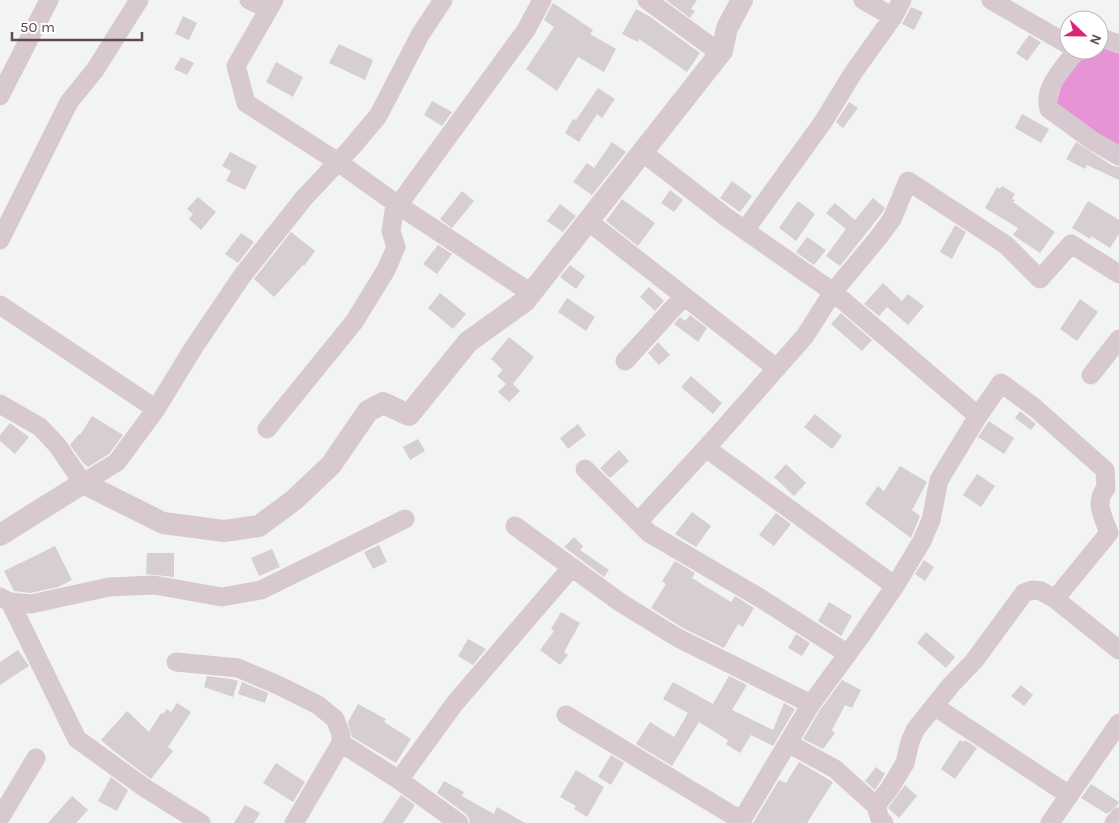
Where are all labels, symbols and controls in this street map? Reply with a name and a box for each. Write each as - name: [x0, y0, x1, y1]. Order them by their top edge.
- scale bar: [12, 10, 142, 42]
- north arrow: [1059, 10, 1109, 60]
- text: 50 m: [20, 18, 55, 36]
- text: N: [1086, 32, 1105, 48]

